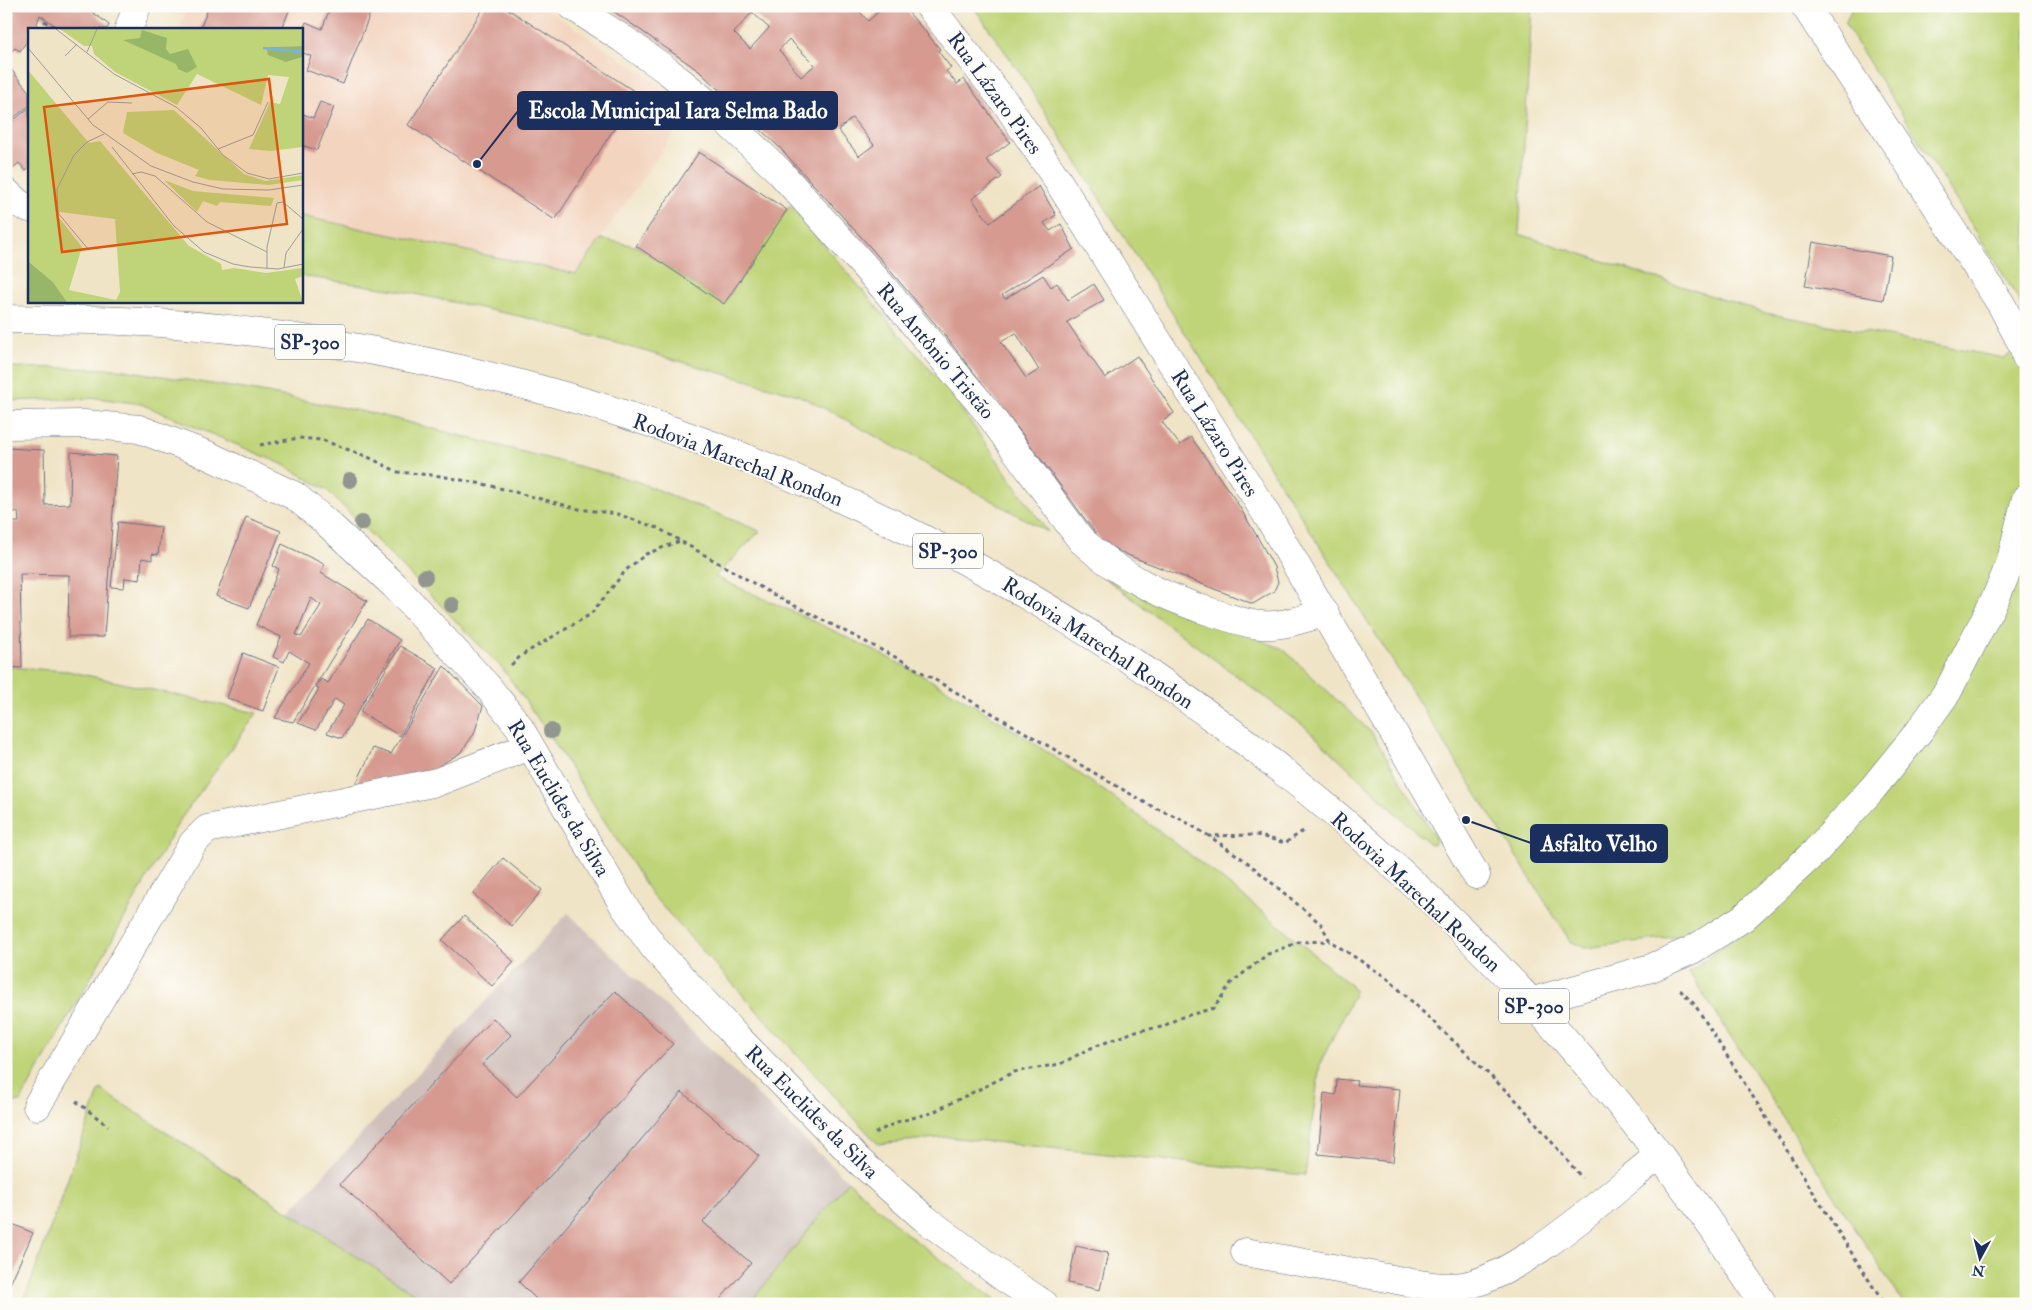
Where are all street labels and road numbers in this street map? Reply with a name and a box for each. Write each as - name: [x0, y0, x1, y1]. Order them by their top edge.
- street label: Rua Lázaro Pires: [941, 27, 1048, 160]
- street label: Rua Antônio Tristão: [871, 278, 1001, 425]
- road number: SP-300: [275, 324, 345, 360]
- street label: Rua Lázaro Pires: [1165, 365, 1264, 502]
- street label: Rodovia Marechal Rondon: [629, 408, 847, 513]
- road number: SP-300: [913, 534, 983, 568]
- street label: Rodovia Marechal Rondon: [997, 571, 1199, 716]
- street label: Rua Euclides da Silva: [501, 715, 616, 882]
- street label: Rodovia Marechal Rondon: [1325, 806, 1507, 978]
- road number: SP-300: [1499, 988, 1569, 1024]
- street label: Rua Euclides da Silva: [739, 1040, 884, 1185]

